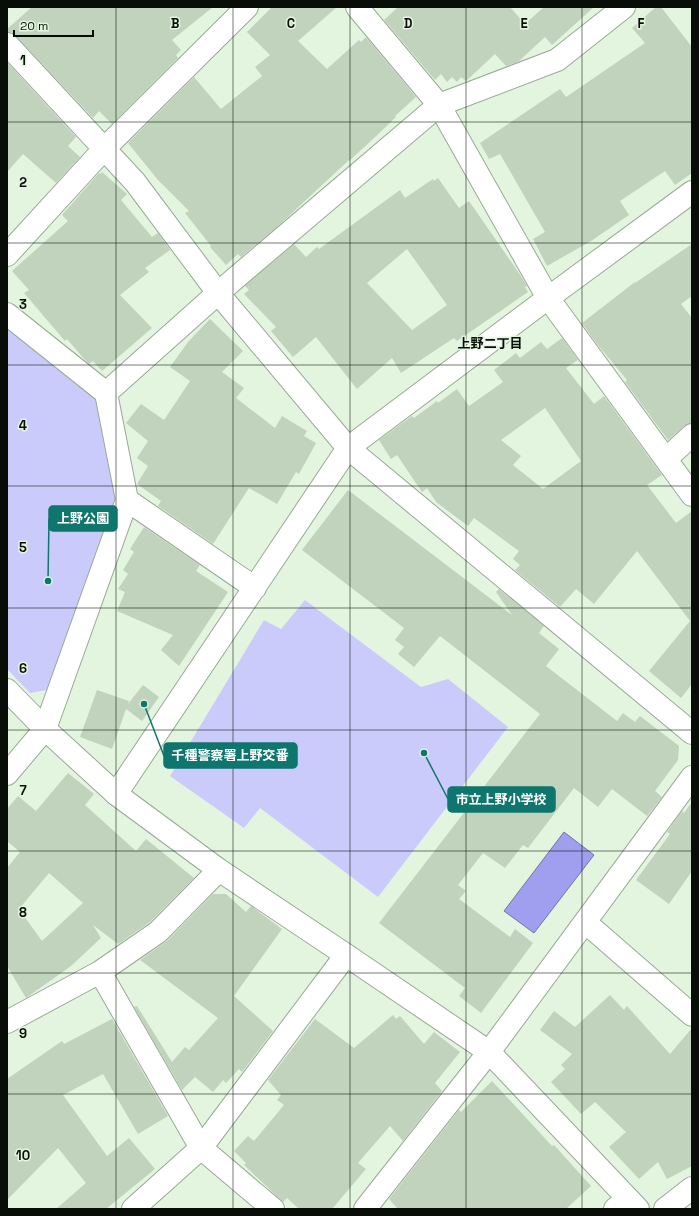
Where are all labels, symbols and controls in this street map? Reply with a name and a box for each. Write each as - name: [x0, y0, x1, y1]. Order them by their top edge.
- scale bar: [14, 12, 93, 38]
- text: B: [171, 15, 180, 32]
- text: C: [287, 15, 295, 32]
- text: D: [404, 15, 413, 32]
- text: E: [520, 15, 528, 32]
- text: F: [638, 15, 645, 32]
- text: 20 m: [20, 18, 48, 34]
- text: 1: [20, 52, 26, 69]
- text: 2: [19, 174, 27, 191]
- text: 3: [19, 296, 27, 313]
- district label: 上野二丁目: [457, 335, 523, 352]
- text: 4: [19, 417, 27, 434]
- callout: 上野公園: [49, 506, 117, 531]
- text: 上野公園: [57, 510, 109, 527]
- text: 5: [19, 539, 27, 556]
- text: 6: [19, 660, 27, 677]
- callout: 千種警察署上野交番: [164, 743, 297, 768]
- text: 千種警察署上野交番: [171, 747, 289, 764]
- text: 7: [19, 782, 27, 799]
- callout: 市立上野小学校: [448, 787, 555, 812]
- text: 市立上野小学校: [455, 791, 547, 808]
- text: 8: [19, 904, 27, 921]
- text: 9: [19, 1025, 27, 1042]
- text: 10: [16, 1147, 30, 1164]

